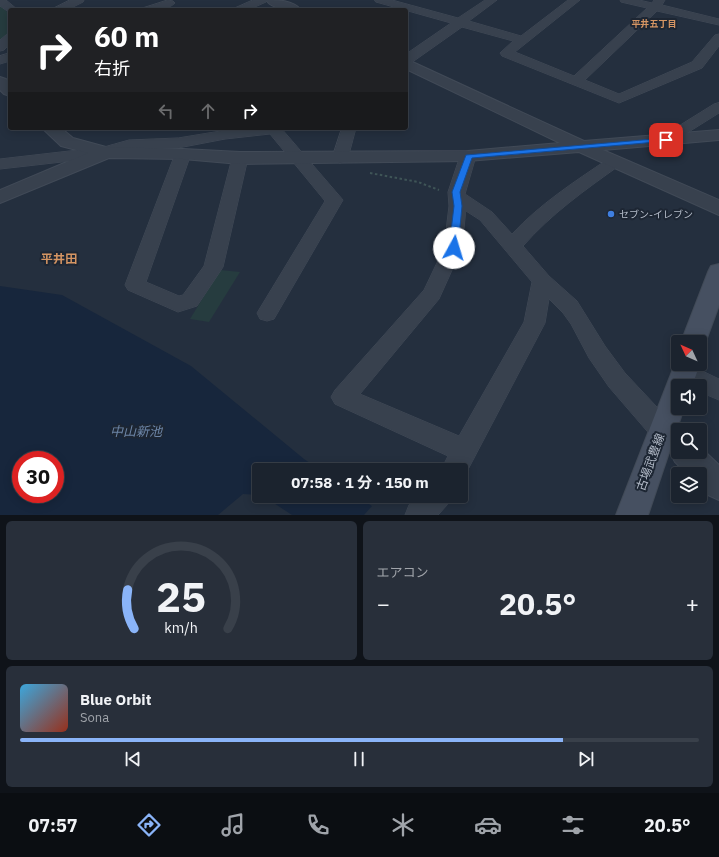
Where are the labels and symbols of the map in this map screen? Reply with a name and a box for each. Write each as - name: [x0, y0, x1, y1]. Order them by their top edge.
- district label: 平井五丁目: [631, 18, 677, 29]
- pin: [649, 123, 683, 157]
- place label: セブン-イレブン: [619, 208, 693, 221]
- marker: セブン-イレブン: [606, 209, 616, 219]
- position arrow: [433, 227, 475, 269]
- district label: 平井田: [41, 251, 77, 266]
- north arrow: [671, 335, 707, 371]
- water label: 中山新池: [110, 423, 164, 440]
- street label: 古場武豊線: [633, 431, 667, 493]
- speed limit sign: 30: [12, 451, 64, 503]

